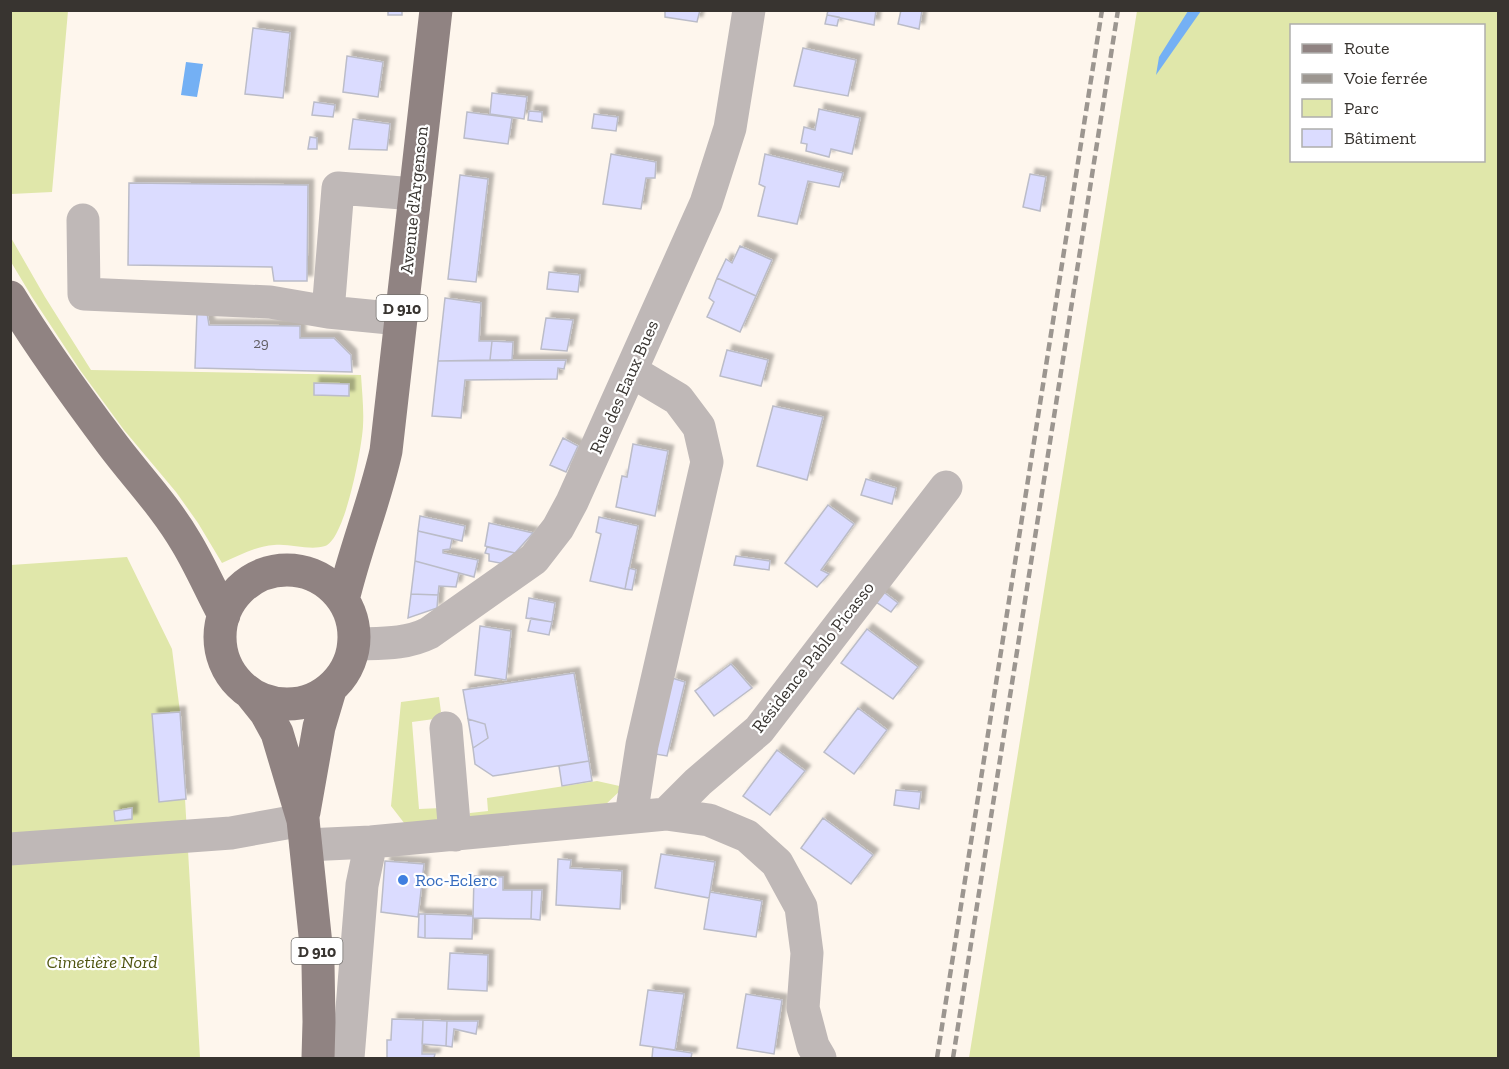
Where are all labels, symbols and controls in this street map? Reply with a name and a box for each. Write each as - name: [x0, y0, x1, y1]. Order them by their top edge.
- legend: [1290, 24, 1485, 162]
- text: Route: [1344, 37, 1389, 59]
- text: Voie ferrée: [1343, 67, 1427, 89]
- text: Parc: [1344, 97, 1379, 119]
- street label: Avenue d'Argenson: [395, 124, 433, 275]
- text: Bâtiment: [1344, 127, 1417, 149]
- road number: D 910: [376, 295, 428, 321]
- street label: Rue des Eaux Bues: [585, 317, 663, 457]
- house number: 29: [253, 334, 269, 352]
- street label: Résidence Pablo Picasso: [747, 577, 879, 737]
- place label: Roc-Eclerc: [415, 869, 497, 891]
- marker: Roc-Eclerc: [396, 873, 410, 887]
- road number: D 910: [292, 938, 342, 964]
- park label: Cimetière Nord: [47, 951, 157, 973]

